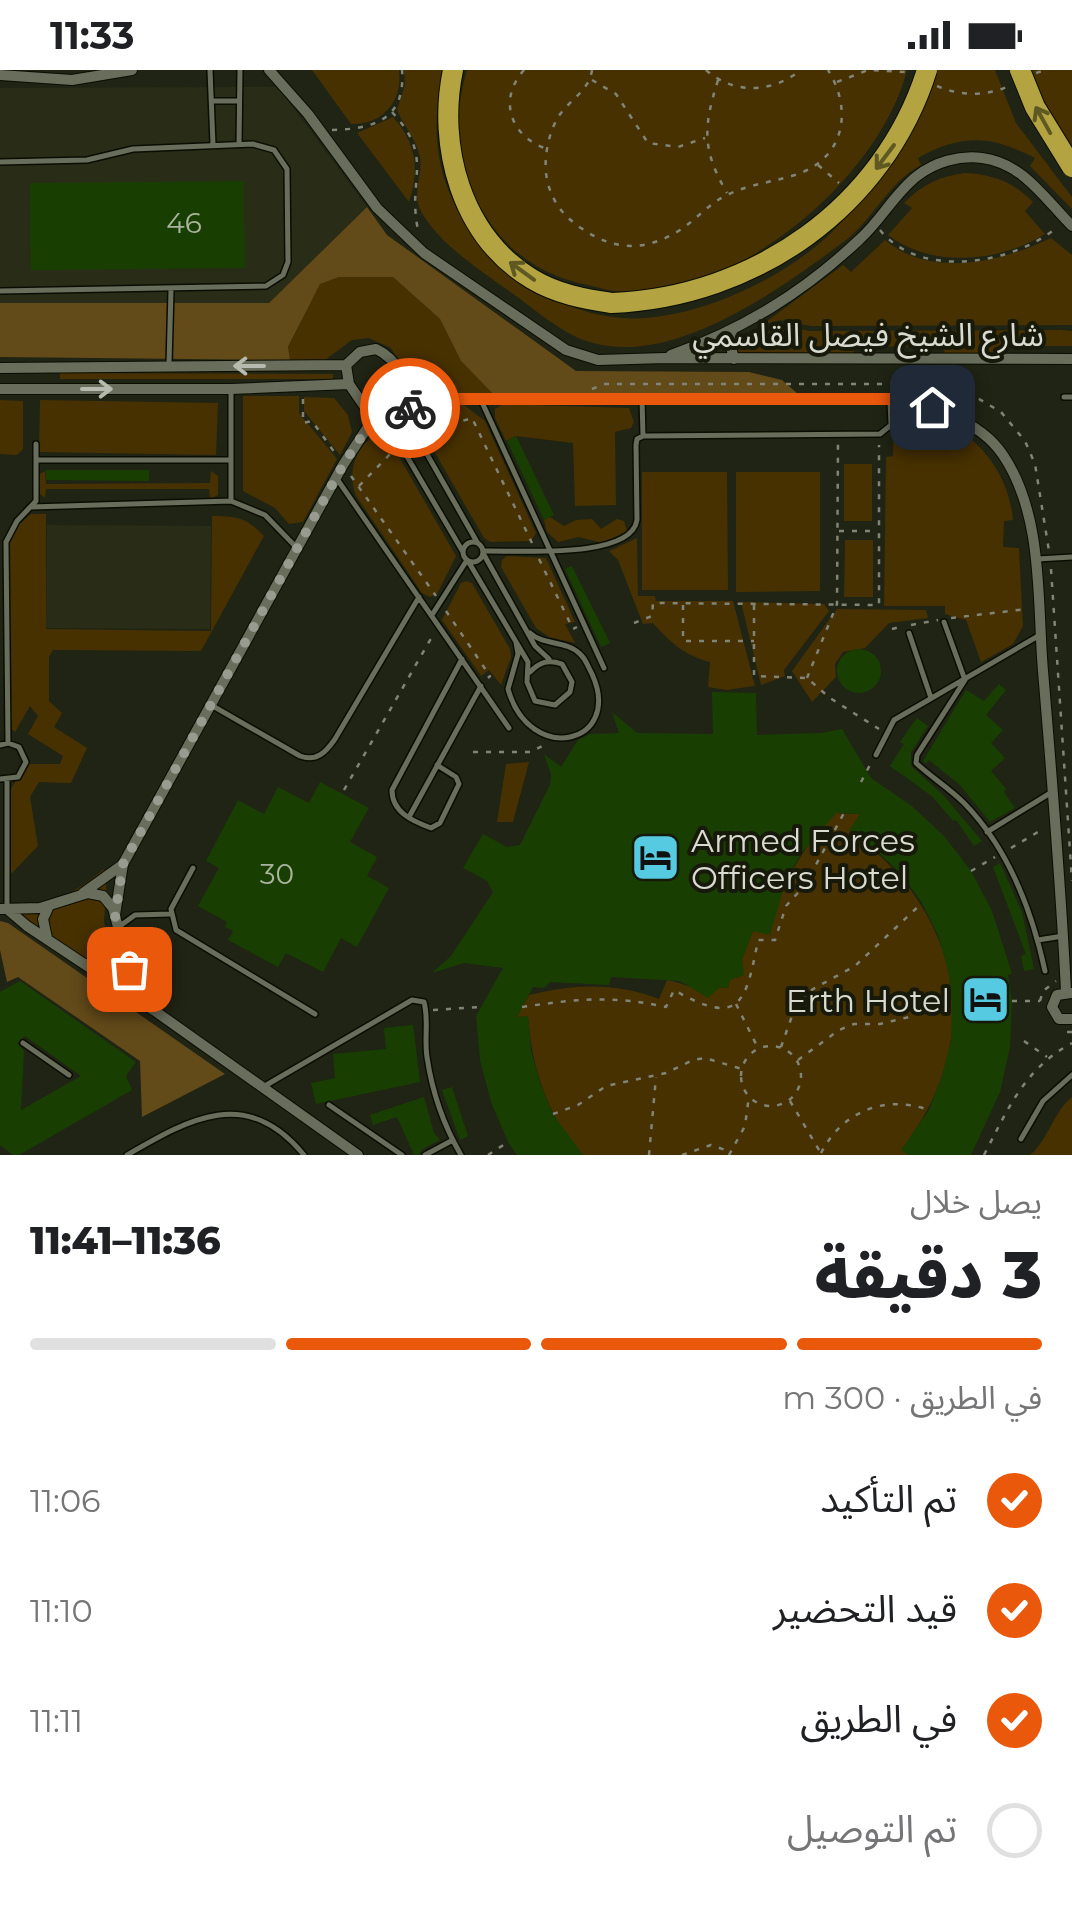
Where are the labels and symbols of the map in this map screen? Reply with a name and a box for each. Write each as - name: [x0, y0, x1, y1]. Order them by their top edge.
- one-way arrow: [1032, 106, 1052, 136]
- one-way arrow: [875, 143, 896, 170]
- house number: 46: [166, 206, 202, 240]
- one-way arrow: [509, 261, 536, 282]
- street label: شارع الشيخ فيصل القاسمي: [692, 315, 1044, 359]
- one-way arrow: [233, 356, 266, 376]
- courier: [360, 358, 460, 458]
- pin: [890, 365, 975, 450]
- one-way arrow: [80, 380, 113, 398]
- place label: Armed Forces Officers Hotel: [691, 821, 915, 897]
- hotel icon: Armed Forces Officers Hotel: [630, 832, 682, 884]
- house number: 30: [260, 857, 294, 891]
- pin: [87, 927, 172, 1012]
- hotel icon: Erth Hotel: [959, 974, 1011, 1026]
- place label: Erth Hotel: [786, 981, 950, 1020]

